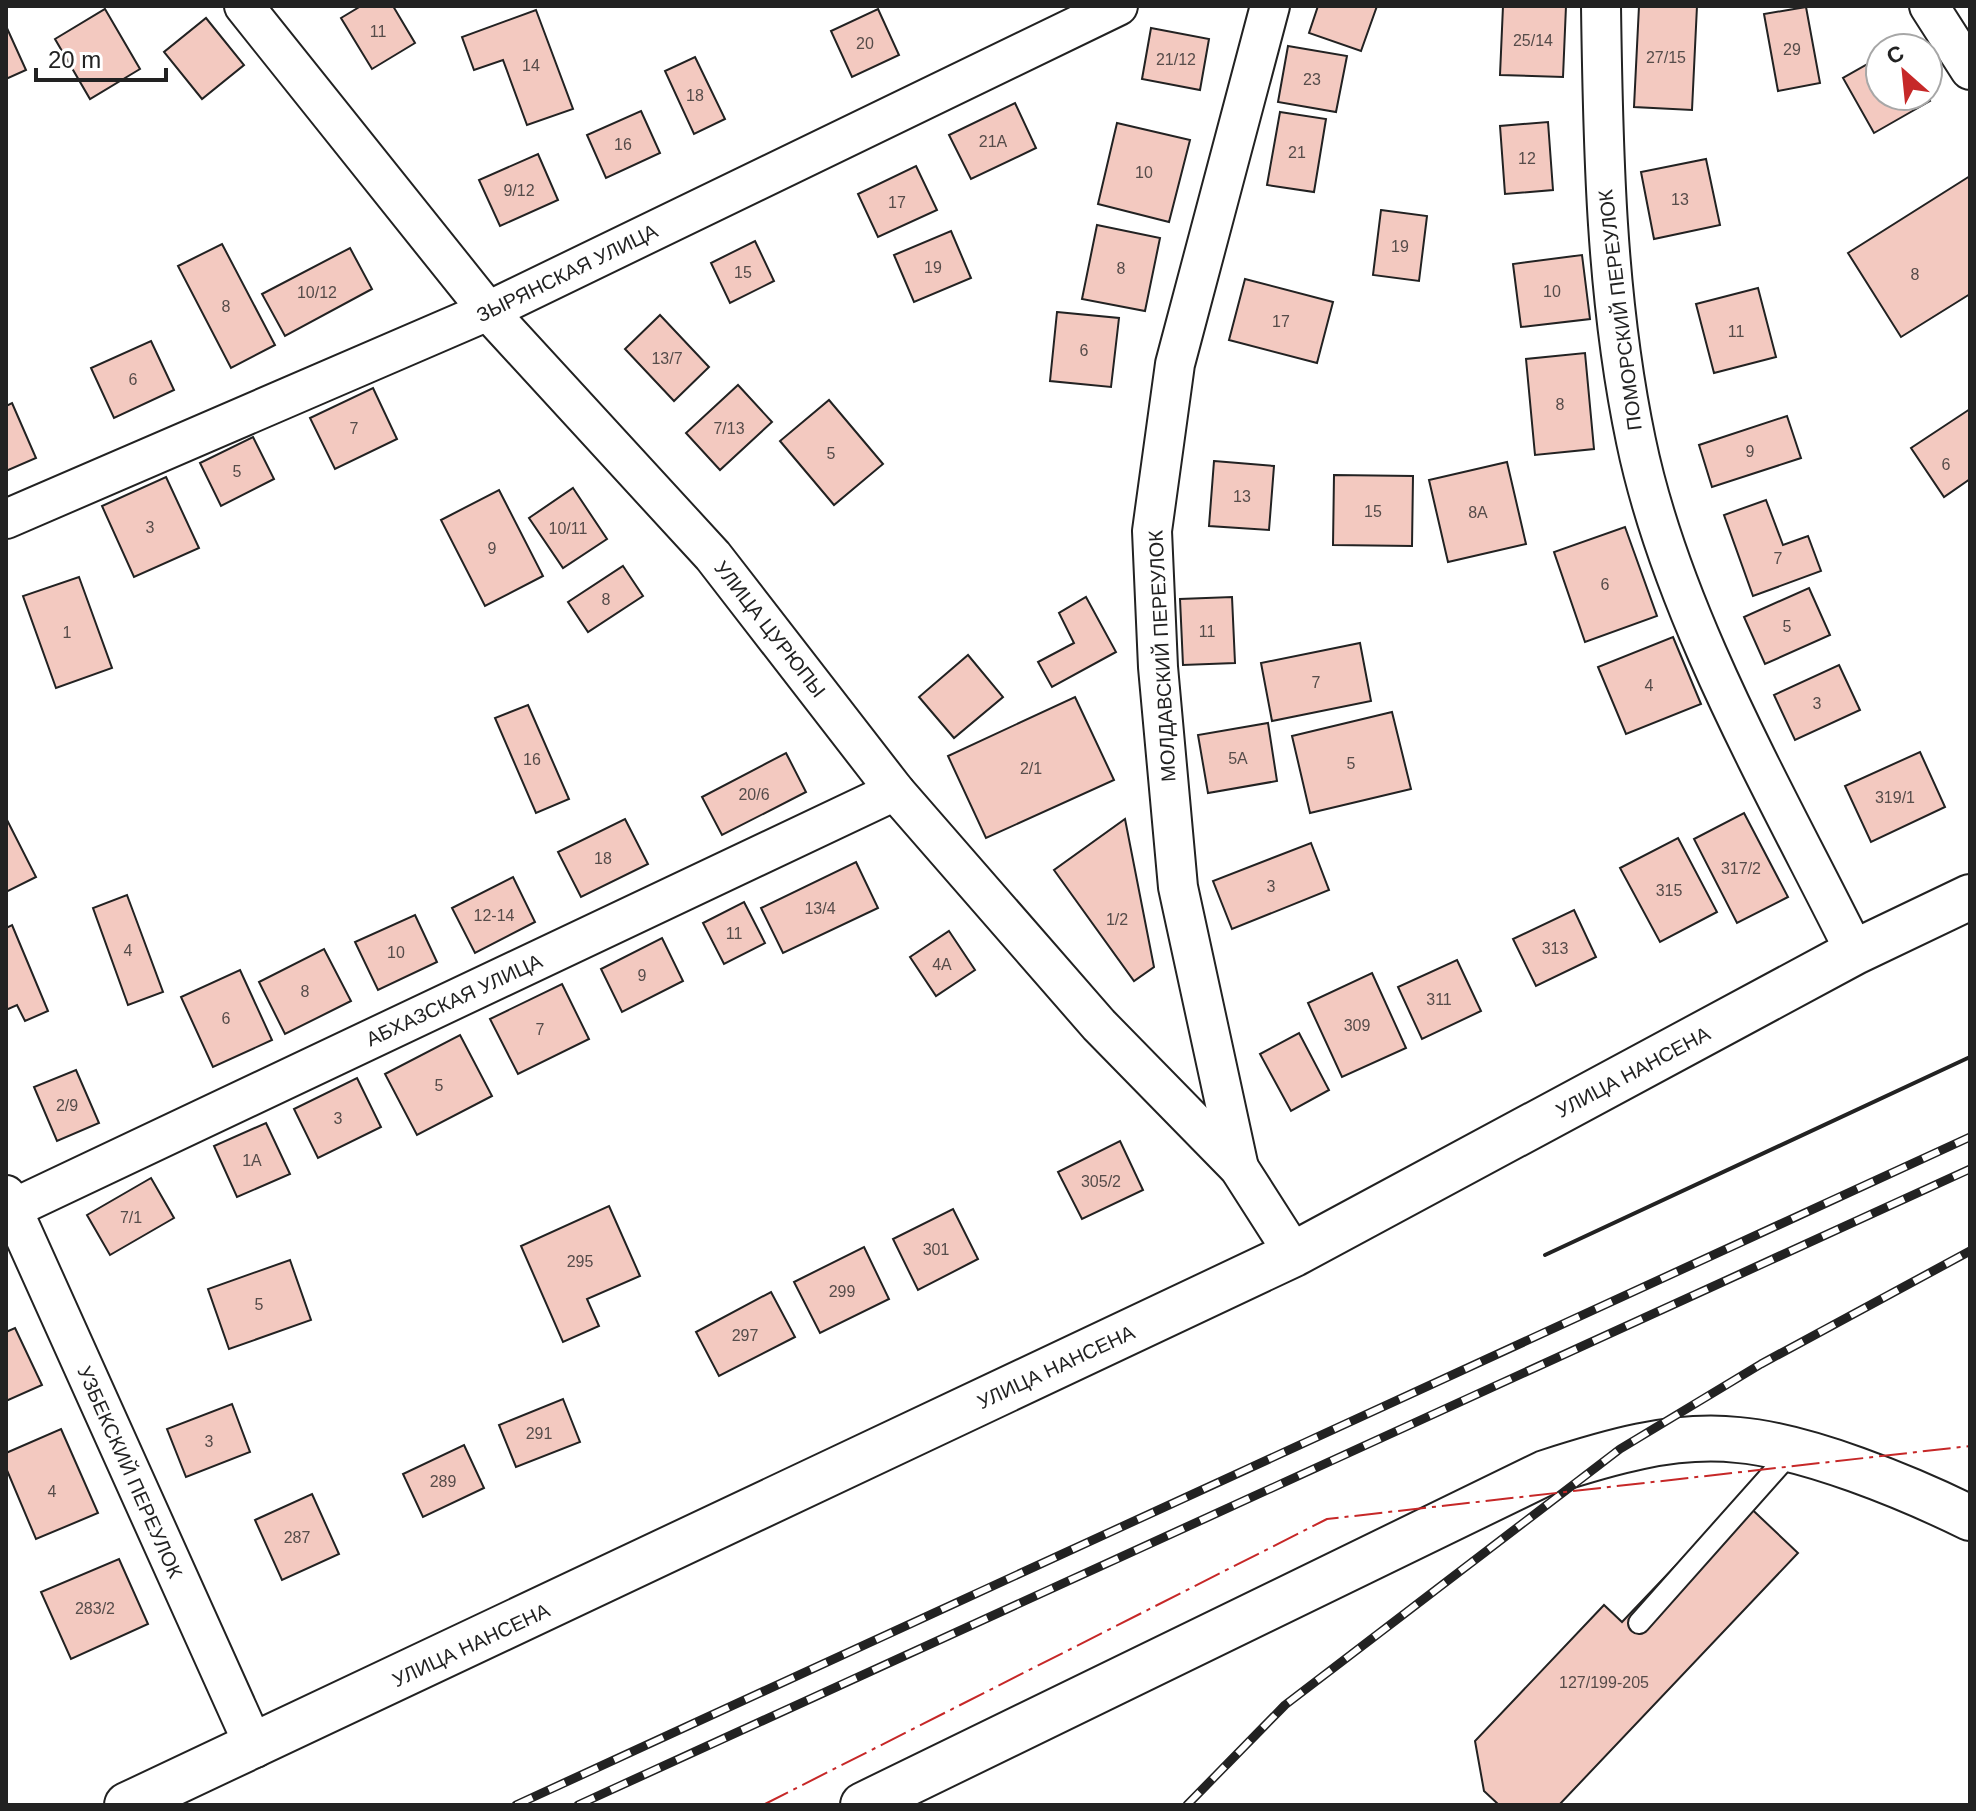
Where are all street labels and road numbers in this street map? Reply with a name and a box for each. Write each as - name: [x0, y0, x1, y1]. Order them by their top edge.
- street label: ПОМОРСКИЙ ПЕРЕУЛОК: [1593, 188, 1646, 432]
- street label: ЗЫРЯНСКАЯ УЛИЦА: [473, 219, 662, 326]
- street label: МОЛДАВСКИЙ ПЕРЕУЛОК: [1143, 529, 1180, 782]
- street label: УЛИЦА ЦУРЮПЫ: [710, 557, 830, 701]
- street label: АБХАЗСКАЯ УЛИЦА: [363, 949, 546, 1050]
- street label: УЛИЦА НАНСЕНА: [1552, 1022, 1714, 1122]
- street label: УЛИЦА НАНСЕНА: [974, 1321, 1139, 1413]
- street label: УЗБЕКСКИЙ ПЕРЕУЛОК: [73, 1362, 188, 1582]
- street label: УЛИЦА НАНСЕНА: [389, 1599, 554, 1691]

